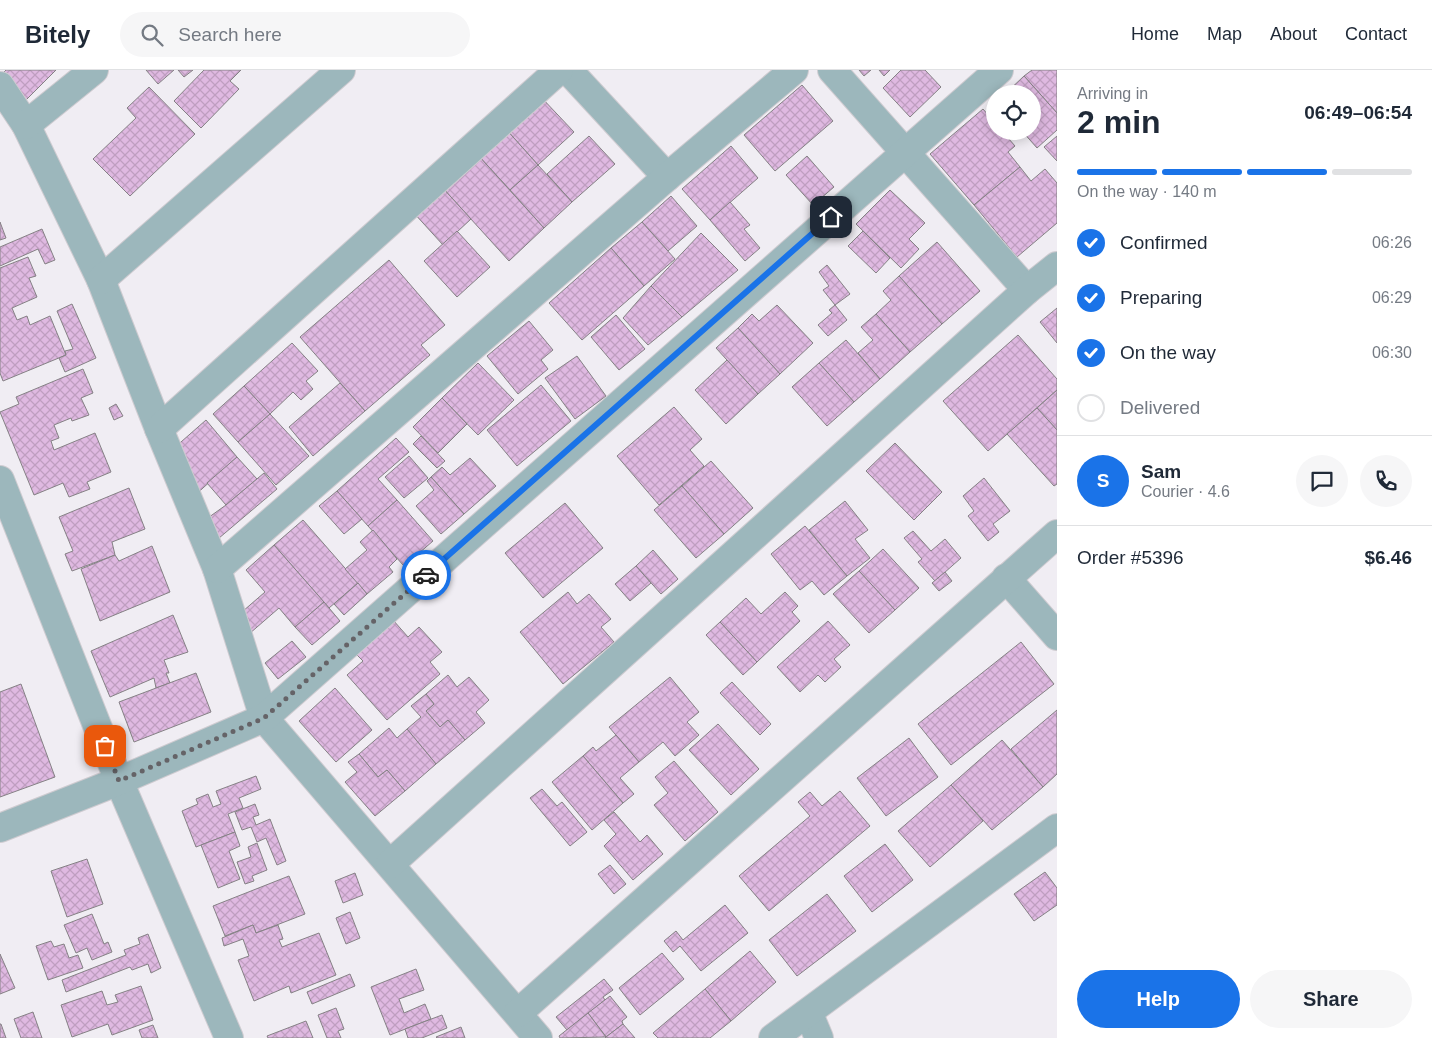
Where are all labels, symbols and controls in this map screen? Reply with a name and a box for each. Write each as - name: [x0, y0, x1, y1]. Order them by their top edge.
- search box: [120, 12, 470, 57]
- text: Bitely: [25, 21, 90, 48]
- icon: search: [138, 21, 166, 49]
- text: Search here: [178, 24, 282, 45]
- text: Home: [1131, 24, 1179, 44]
- text: Map: [1207, 24, 1242, 44]
- text: About: [1270, 24, 1317, 44]
- text: Contact: [1345, 24, 1407, 44]
- map controls: [986, 85, 1041, 140]
- button: locate: [986, 85, 1041, 140]
- text: Arriving in: [1077, 85, 1148, 102]
- text: 06:49–06:54: [1304, 102, 1412, 123]
- text: 2 min: [1077, 104, 1161, 140]
- text: On the way · 140 m: [1077, 183, 1217, 200]
- pin: [810, 196, 852, 238]
- icon: home: [817, 203, 845, 231]
- icon: check: [1077, 229, 1105, 257]
- text: Confirmed: [1120, 232, 1208, 253]
- text: 06:26: [1372, 234, 1412, 251]
- icon: check: [1077, 284, 1105, 312]
- text: Preparing: [1120, 287, 1202, 308]
- text: 06:29: [1372, 289, 1412, 306]
- icon: check: [1077, 339, 1105, 367]
- text: On the way: [1120, 342, 1216, 363]
- text: 06:30: [1372, 344, 1412, 361]
- text: Delivered: [1120, 397, 1200, 418]
- button: chat: [1296, 455, 1348, 507]
- button: phone: [1360, 455, 1412, 507]
- text: Sam: [1141, 461, 1181, 482]
- text: S: [1097, 470, 1109, 491]
- text: Courier · 4.6: [1141, 483, 1230, 500]
- text: Order #5396: [1077, 547, 1184, 568]
- text: $6.46: [1364, 547, 1412, 568]
- courier: [401, 550, 451, 600]
- icon: car: [412, 561, 440, 589]
- pin: [84, 725, 126, 767]
- icon: bag: [91, 732, 119, 760]
- button: Help: [1077, 970, 1240, 1028]
- button: Share: [1250, 970, 1412, 1028]

